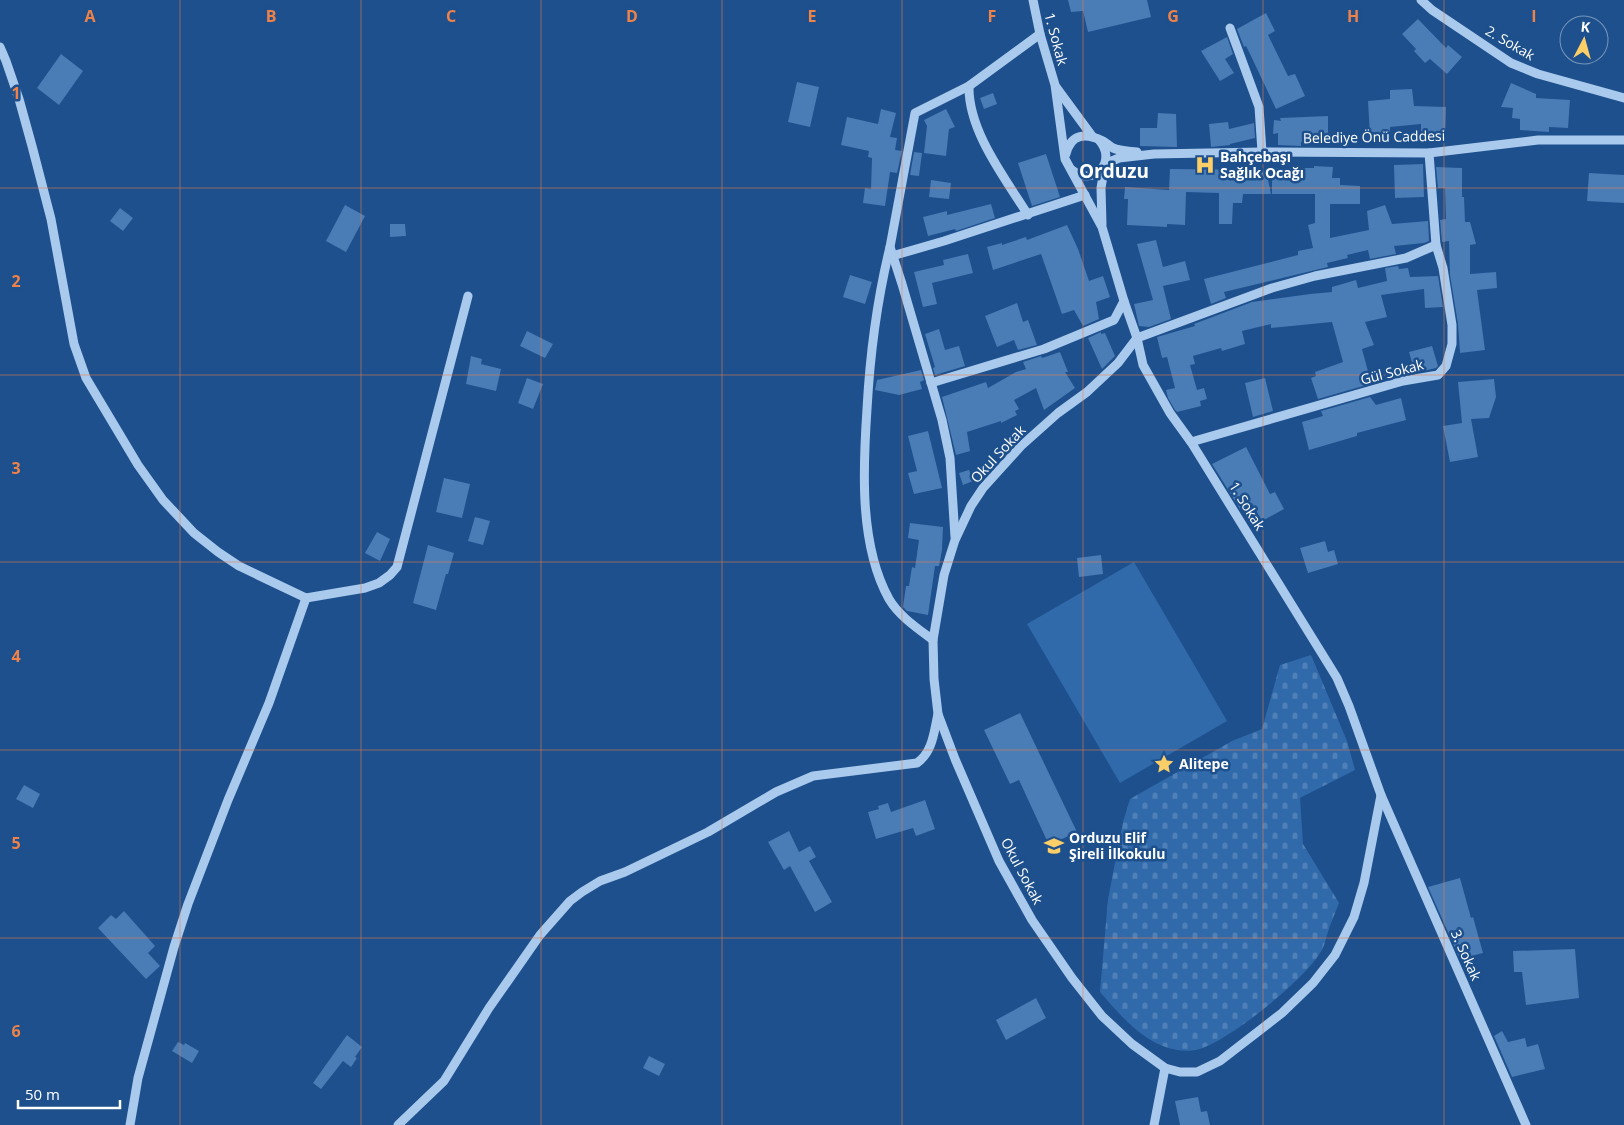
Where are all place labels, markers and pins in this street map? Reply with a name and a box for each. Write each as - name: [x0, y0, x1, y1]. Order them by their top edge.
- place label: Bahçebaşı Sağlık Ocağı: [1220, 147, 1304, 182]
- hospital icon: Bahçebaşı Sağlık Ocağı: [1194, 154, 1216, 176]
- place icon: Alitepe: [1153, 753, 1175, 775]
- place label: Alitepe: [1179, 754, 1229, 773]
- place label: Orduzu Elif Şireli İlkokulu: [1069, 828, 1165, 863]
- school or university icon: Orduzu Elif Şireli İlkokulu: [1043, 835, 1065, 857]

